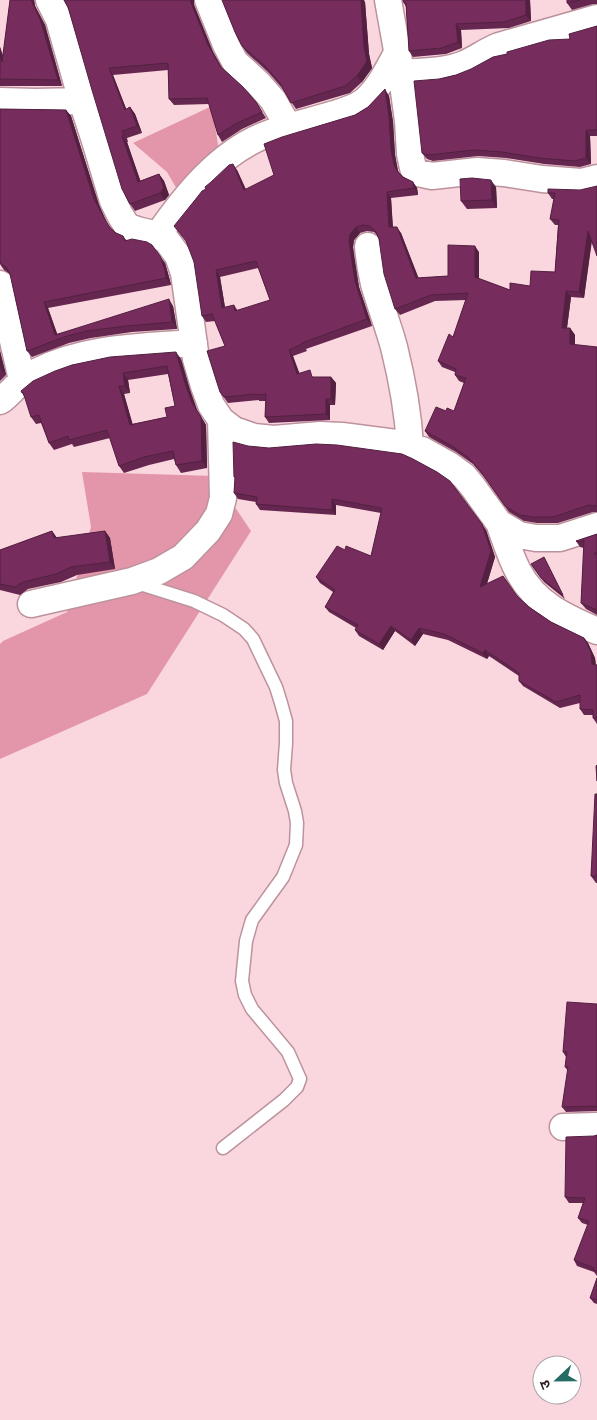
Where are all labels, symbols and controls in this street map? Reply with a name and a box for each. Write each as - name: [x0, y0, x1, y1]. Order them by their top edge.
- north arrow: [532, 1355, 582, 1405]
- text: उ: [536, 1377, 555, 1392]

